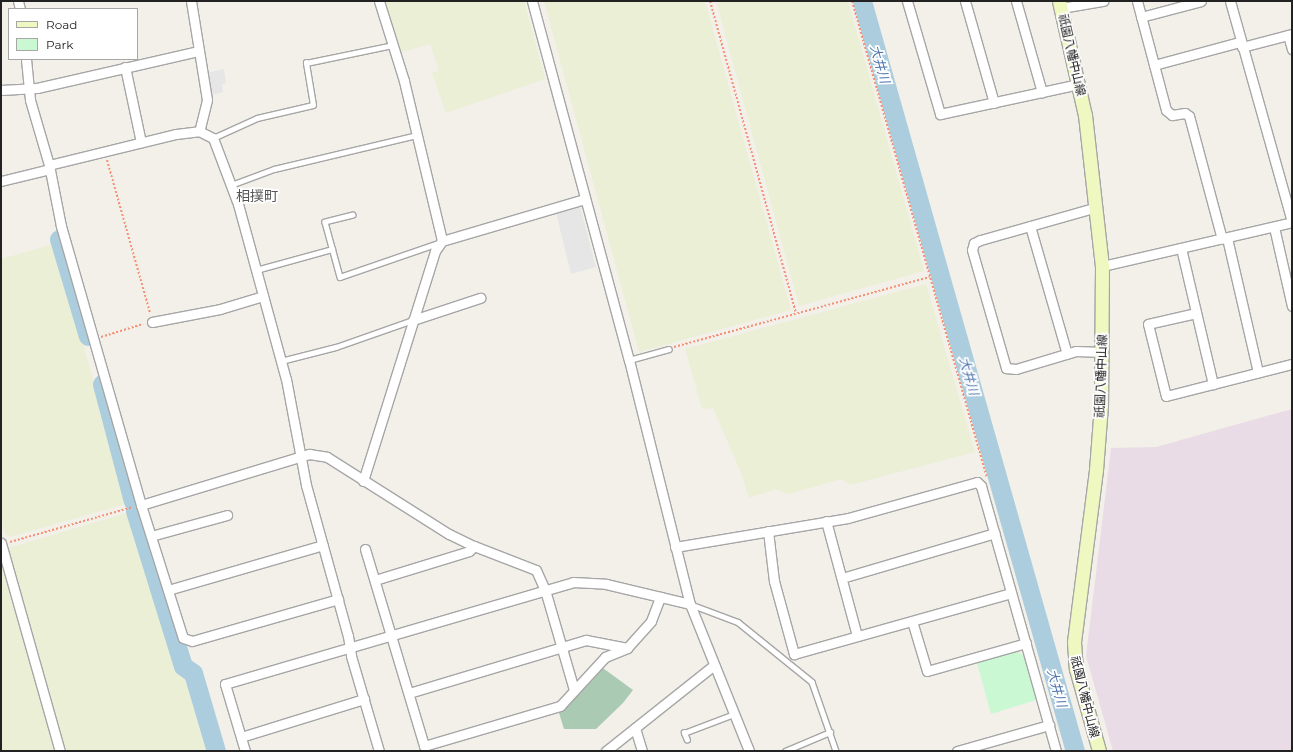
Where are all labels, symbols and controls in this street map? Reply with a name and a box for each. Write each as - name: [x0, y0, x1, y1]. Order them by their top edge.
- legend: [8, 8, 138, 60]
- street label: 祇園八幡中山線: [1056, 12, 1088, 98]
- text: Road: [46, 17, 77, 32]
- text: Park: [46, 37, 73, 52]
- water label: 大井川: [867, 43, 893, 85]
- district label: 相撲町: [236, 188, 278, 204]
- street label: 祇園八幡中山線: [1092, 334, 1110, 418]
- water label: 大井川: [956, 355, 982, 397]
- street label: 祇園八幡中山線: [1068, 655, 1102, 739]
- water label: 大井川: [1044, 667, 1070, 709]

